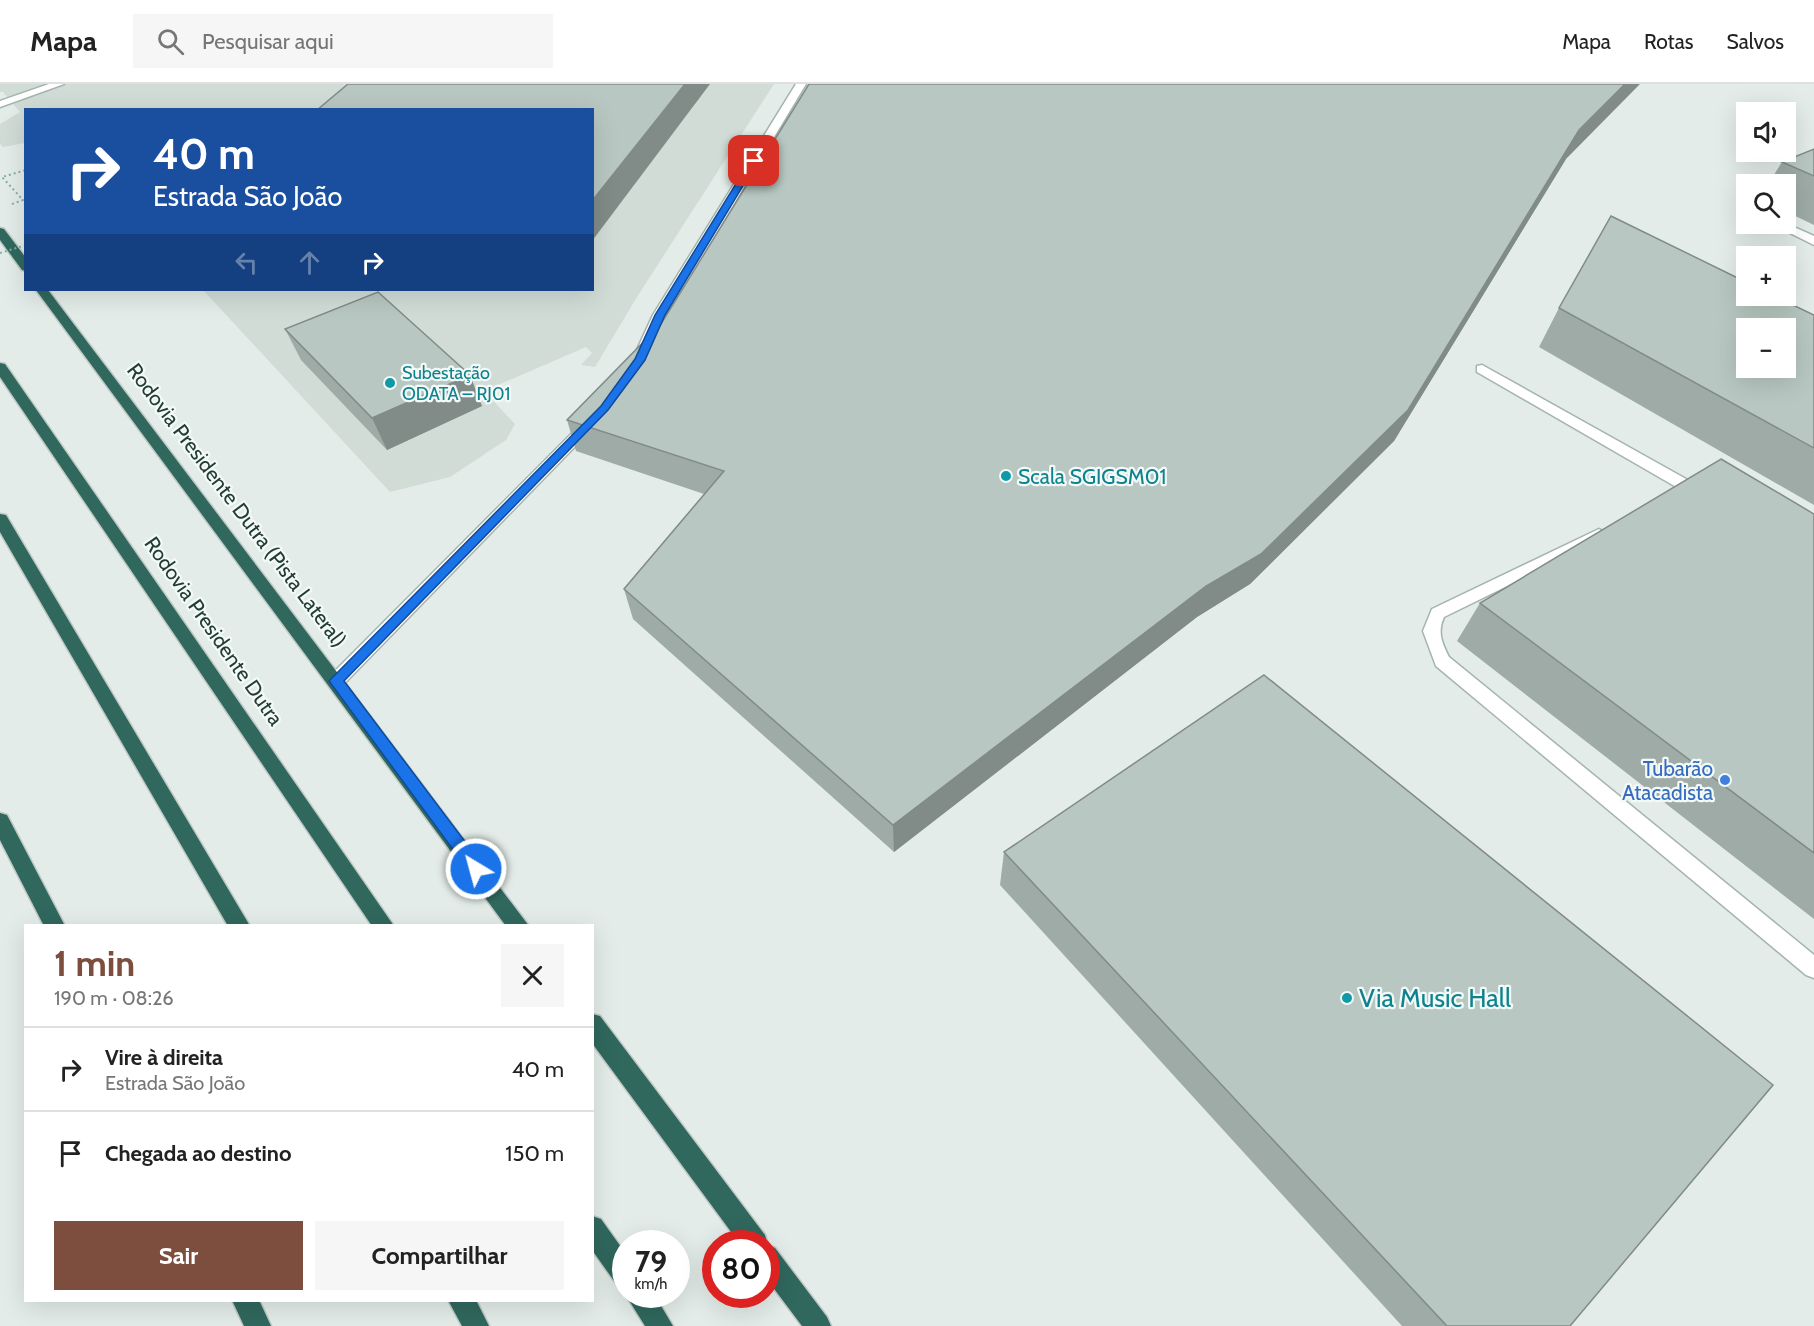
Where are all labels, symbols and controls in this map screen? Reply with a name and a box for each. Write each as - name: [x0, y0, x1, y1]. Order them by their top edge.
- search box: [133, 14, 553, 68]
- text: Mapa: [30, 24, 97, 58]
- icon: search: [154, 25, 187, 58]
- text: Pesquisar aqui: [202, 28, 334, 55]
- text: Mapa: [1562, 29, 1611, 54]
- text: Rotas: [1644, 29, 1693, 54]
- text: Salvos: [1726, 29, 1784, 54]
- map controls: [1736, 102, 1796, 378]
- button: sound: [1736, 102, 1796, 162]
- text: 40 m: [153, 128, 255, 180]
- icon: right: [54, 132, 132, 210]
- pin: [728, 135, 779, 186]
- icon: arrive: [737, 144, 770, 177]
- button: search: [1736, 174, 1796, 234]
- text: Estrada São João: [153, 180, 342, 213]
- icon: left: [230, 246, 263, 279]
- icon: ahead: [293, 246, 326, 279]
- icon: right: [356, 246, 389, 279]
- button: +: [1736, 246, 1796, 306]
- button: −: [1736, 318, 1796, 378]
- street label: Rodovia Presidente Dutra (Pista Lateral): [122, 358, 352, 652]
- place label: Subestação ODATA – RJ01: [402, 362, 510, 405]
- marker: Subestação ODATA – RJ01: [383, 376, 397, 390]
- place label: Scala SGIGSM01: [1018, 464, 1166, 489]
- marker: Scala SGIGSM01: [999, 469, 1013, 483]
- street label: Rodovia Presidente Dutra: [139, 532, 289, 730]
- place label: Tubarão Atacadista: [1622, 756, 1713, 805]
- marker: Tubarão Atacadista: [1718, 773, 1732, 787]
- position arrow: [444, 837, 508, 901]
- text: 1 min: [54, 941, 135, 985]
- button: close: [501, 944, 564, 1007]
- place label: Via Music Hall: [1359, 982, 1511, 1014]
- text: 190 m · 08:26: [54, 986, 174, 1010]
- marker: Via Music Hall: [1340, 991, 1354, 1005]
- text: Vire à direita: [105, 1044, 223, 1071]
- icon: right: [54, 1053, 87, 1086]
- text: 40 m: [512, 1056, 564, 1083]
- text: Estrada São João: [105, 1071, 245, 1095]
- icon: arrive: [54, 1137, 87, 1170]
- text: Chegada ao destino: [105, 1140, 291, 1167]
- text: 150 m: [505, 1140, 564, 1167]
- button: Sair: [54, 1221, 303, 1290]
- button: Compartilhar: [315, 1221, 564, 1290]
- speed limit sign: 80: [702, 1230, 780, 1308]
- text: 79: [635, 1243, 667, 1280]
- text: km/h: [635, 1275, 667, 1293]

